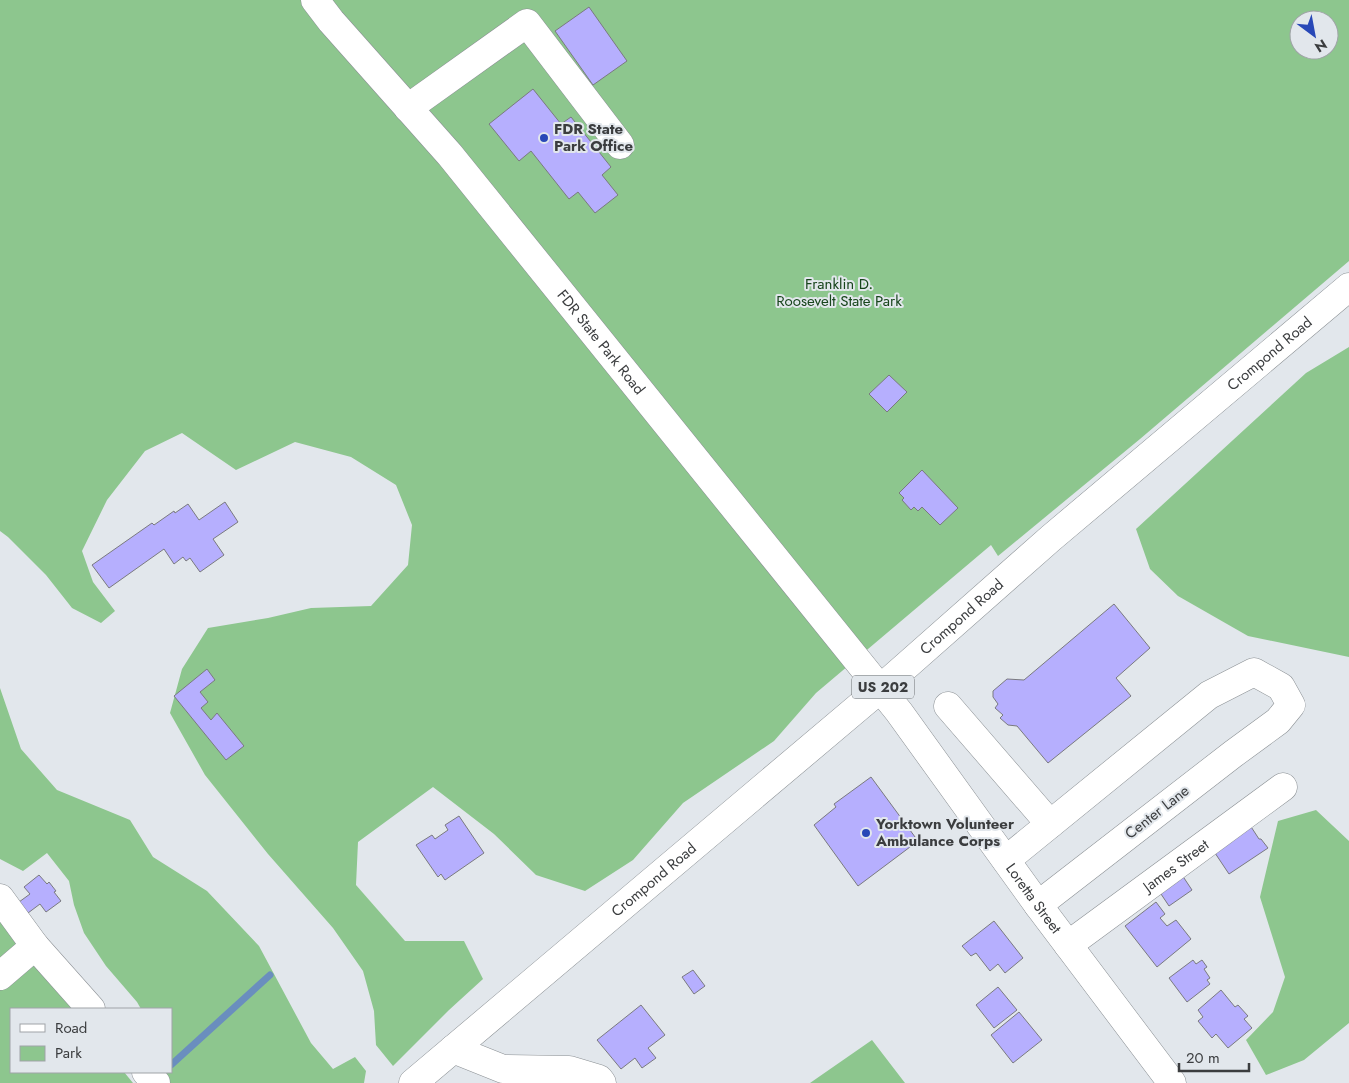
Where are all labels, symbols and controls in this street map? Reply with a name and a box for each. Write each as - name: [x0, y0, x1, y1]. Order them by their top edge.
- north arrow: [1289, 10, 1339, 60]
- text: N: [1311, 35, 1331, 57]
- place label: FDR State Park Office: [554, 118, 633, 157]
- marker: FDR State Park Office: [538, 132, 550, 144]
- park label: Franklin D. Roosevelt State Park: [776, 273, 902, 312]
- street label: FDR State Park Road: [552, 285, 650, 399]
- street label: Crompond Road: [1222, 312, 1317, 396]
- street label: Crompond Road: [915, 574, 1008, 660]
- road number: US 202: [852, 676, 914, 699]
- street label: Center Lane: [1120, 780, 1194, 844]
- place label: Yorktown Volunteer Ambulance Corps: [875, 813, 1015, 852]
- marker: Yorktown Volunteer Ambulance Corps: [860, 827, 872, 839]
- street label: James Street: [1137, 834, 1214, 898]
- street label: Crompond Road: [606, 838, 701, 922]
- street label: Loretta Street: [1000, 859, 1067, 939]
- legend: [10, 1008, 172, 1073]
- text: Road: [55, 1017, 87, 1039]
- scale bar: [1179, 1040, 1249, 1072]
- text: Park: [55, 1042, 82, 1064]
- text: 20 m: [1186, 1047, 1220, 1069]

